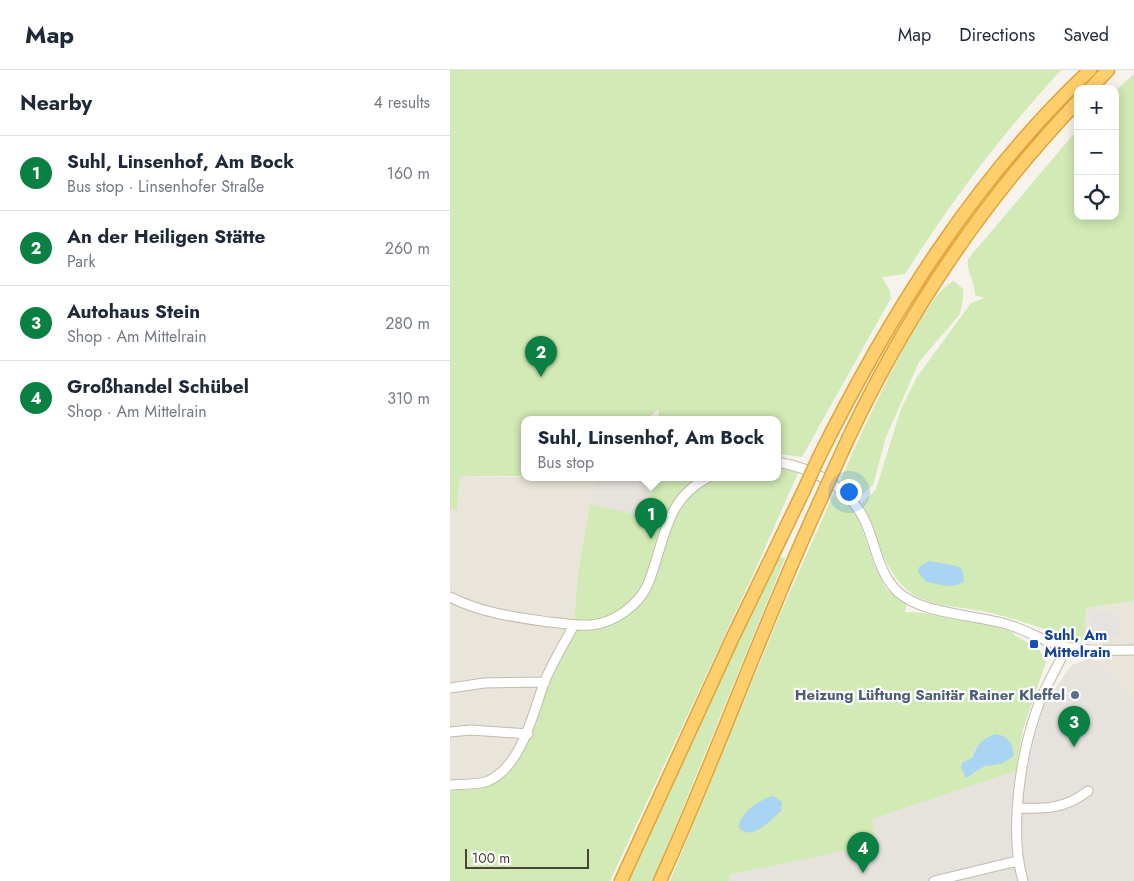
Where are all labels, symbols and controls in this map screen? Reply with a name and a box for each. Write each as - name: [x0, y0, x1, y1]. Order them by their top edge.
- text: Map: [25, 17, 74, 52]
- text: Map: [898, 22, 931, 48]
- text: Directions: [959, 22, 1035, 48]
- text: Saved: [1063, 22, 1109, 48]
- map controls: [1074, 85, 1119, 220]
- button: +: [1074, 85, 1119, 130]
- text: Nearby: [20, 88, 92, 118]
- text: 4 results: [374, 91, 430, 114]
- button: −: [1074, 130, 1119, 175]
- text: Suhl, Linsenhof, Am Bock: [67, 148, 294, 175]
- text: 1: [32, 162, 40, 185]
- text: 160 m: [387, 162, 430, 185]
- text: Bus stop · Linsenhofer Straße: [67, 175, 264, 198]
- button: locate: [1074, 175, 1119, 220]
- text: An der Heiligen Stätte: [67, 223, 265, 250]
- text: 2: [31, 237, 41, 260]
- text: 260 m: [385, 237, 430, 260]
- text: Park: [67, 250, 96, 273]
- text: Autohaus Stein: [67, 298, 200, 325]
- text: 3: [31, 312, 41, 335]
- text: 280 m: [385, 312, 430, 335]
- text: Shop · Am Mittelrain: [67, 325, 207, 348]
- pin: 2: [525, 336, 557, 377]
- text: Großhandel Schübel: [67, 373, 249, 400]
- text: 4: [30, 387, 42, 410]
- text: 310 m: [387, 387, 430, 410]
- text: Shop · Am Mittelrain: [67, 400, 207, 423]
- popup: [521, 416, 781, 481]
- text: Suhl, Linsenhof, Am Bock: [537, 424, 765, 451]
- text: Bus stop: [537, 451, 594, 474]
- your location: [836, 479, 862, 505]
- pin: 1: [635, 498, 667, 539]
- place label: Suhl, Am Mittelrain: [1044, 624, 1111, 663]
- marker: Suhl, Am Mittelrain: [1028, 638, 1040, 650]
- place label: Heizung Lüftung Sanitär Rainer Kleffel: [795, 684, 1065, 706]
- marker: Heizung Lüftung Sanitär Rainer Kleffel: [1069, 689, 1081, 701]
- pin: 3: [1058, 706, 1090, 747]
- pin: 4: [847, 832, 879, 873]
- scale bar: [465, 846, 589, 869]
- text: 100 m: [472, 848, 510, 868]

